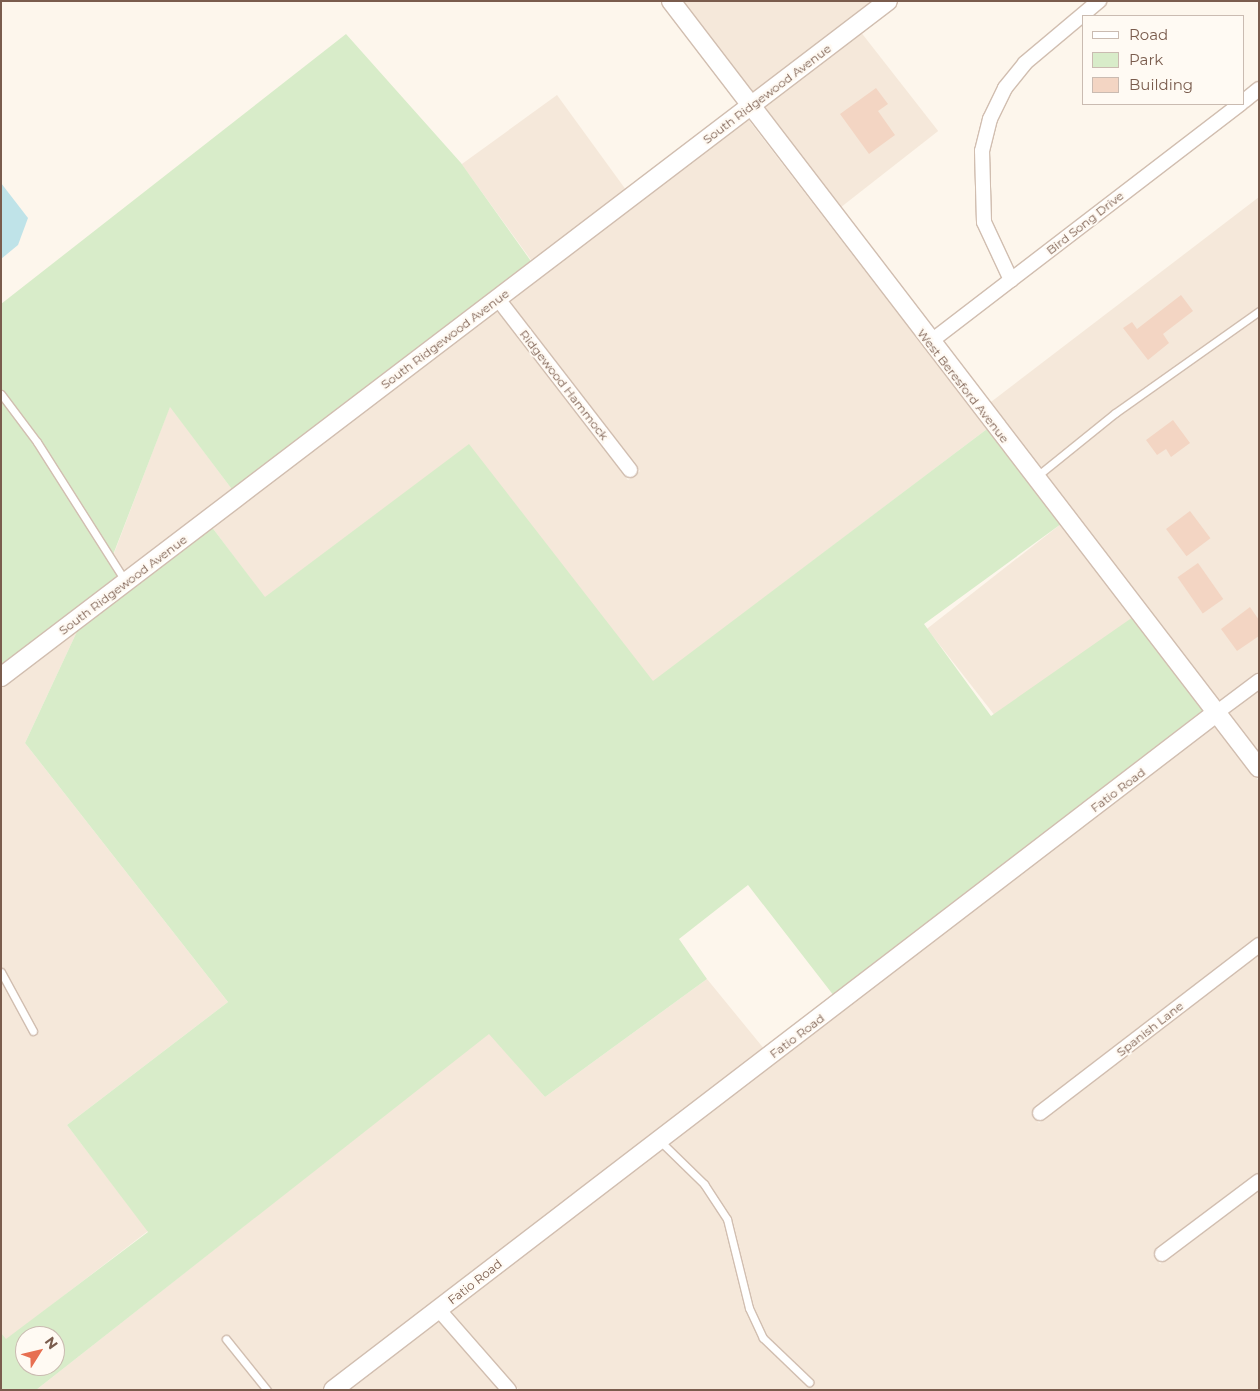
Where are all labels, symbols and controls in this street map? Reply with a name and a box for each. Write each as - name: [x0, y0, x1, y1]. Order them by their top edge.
- legend: [1082, 15, 1245, 105]
- text: Road: [1129, 25, 1168, 44]
- street label: South Ridgewood Avenue: [700, 41, 834, 147]
- text: Park: [1129, 50, 1163, 69]
- text: Building: [1129, 75, 1193, 94]
- street label: Bird Song Drive: [1044, 188, 1126, 258]
- street label: South Ridgewood Avenue: [378, 286, 512, 392]
- street label: West Beresford Avenue: [914, 326, 1012, 446]
- street label: Ridgewood Hammock: [517, 327, 611, 443]
- street label: South Ridgewood Avenue: [56, 532, 190, 638]
- street label: Fatio Road: [1088, 765, 1148, 815]
- street label: Spanish Lane: [1114, 999, 1186, 1059]
- street label: Fatio Road: [767, 1011, 827, 1061]
- street label: Fatio Road: [445, 1256, 505, 1308]
- north arrow: [15, 1326, 65, 1376]
- text: N: [41, 1333, 62, 1353]

